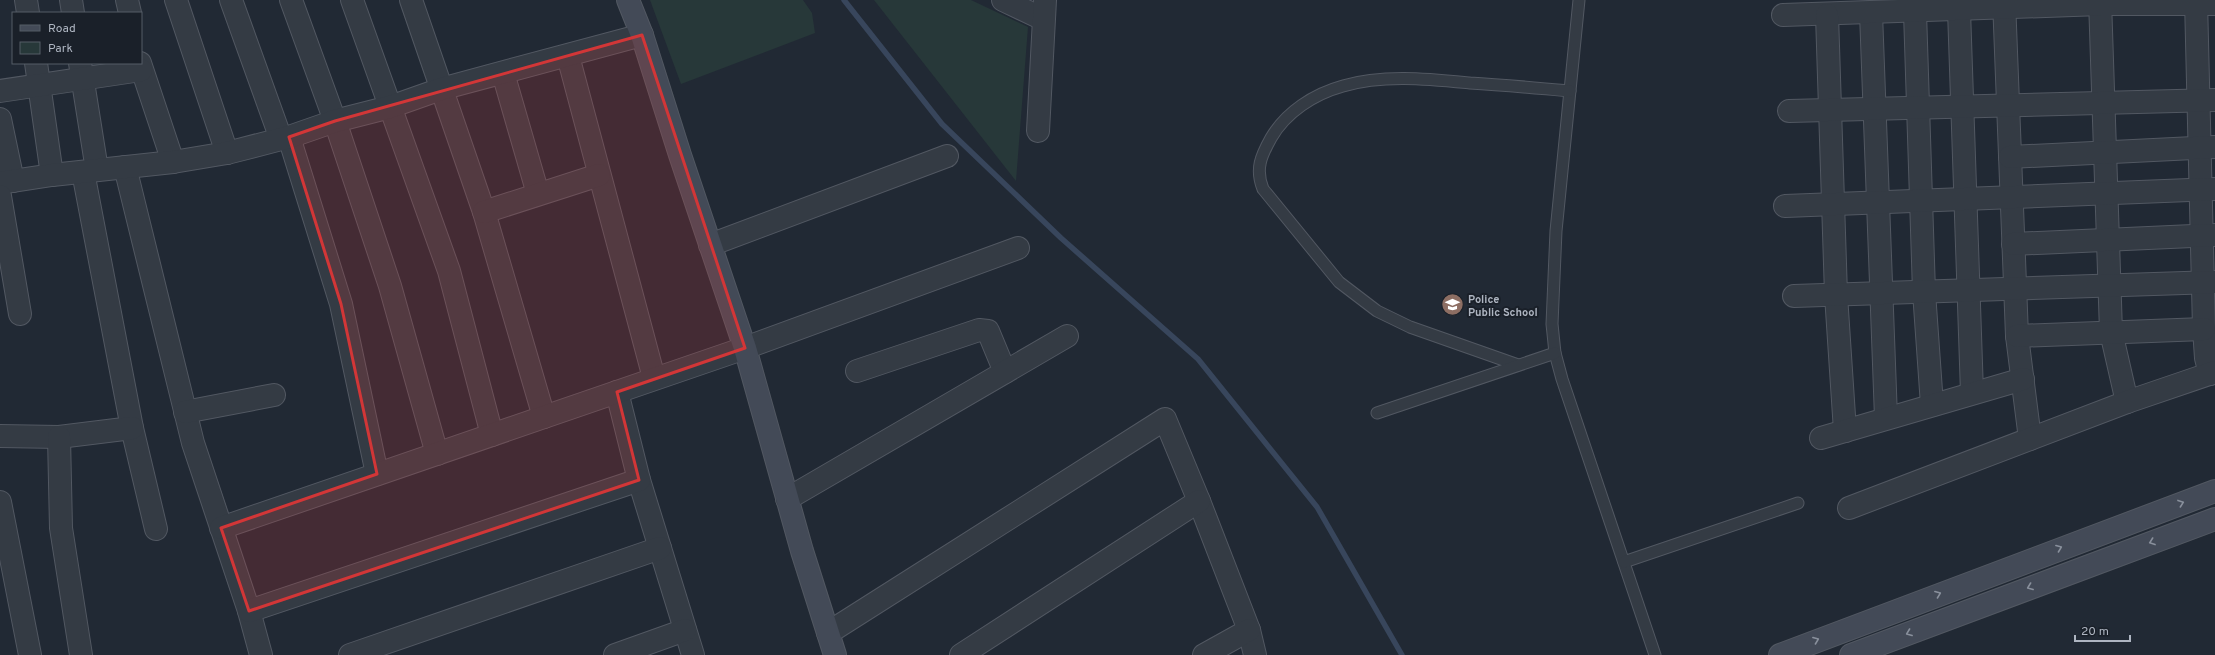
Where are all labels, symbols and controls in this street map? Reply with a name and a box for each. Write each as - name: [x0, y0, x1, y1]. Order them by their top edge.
- legend: [12, 12, 142, 64]
- text: Road: [48, 21, 76, 37]
- text: Park: [48, 41, 73, 57]
- school or university icon: Police Public School: [1440, 292, 1466, 318]
- place label: Police Public School: [1468, 293, 1538, 320]
- one-way arrow: [2178, 500, 2185, 508]
- one-way arrow: [2149, 537, 2156, 545]
- one-way arrow: [2056, 545, 2063, 553]
- one-way arrow: [2027, 583, 2034, 591]
- one-way arrow: [1934, 591, 1941, 599]
- scale bar: [2075, 617, 2130, 643]
- text: 20 m: [2081, 624, 2109, 640]
- one-way arrow: [1905, 629, 1912, 637]
- one-way arrow: [1813, 637, 1820, 645]

